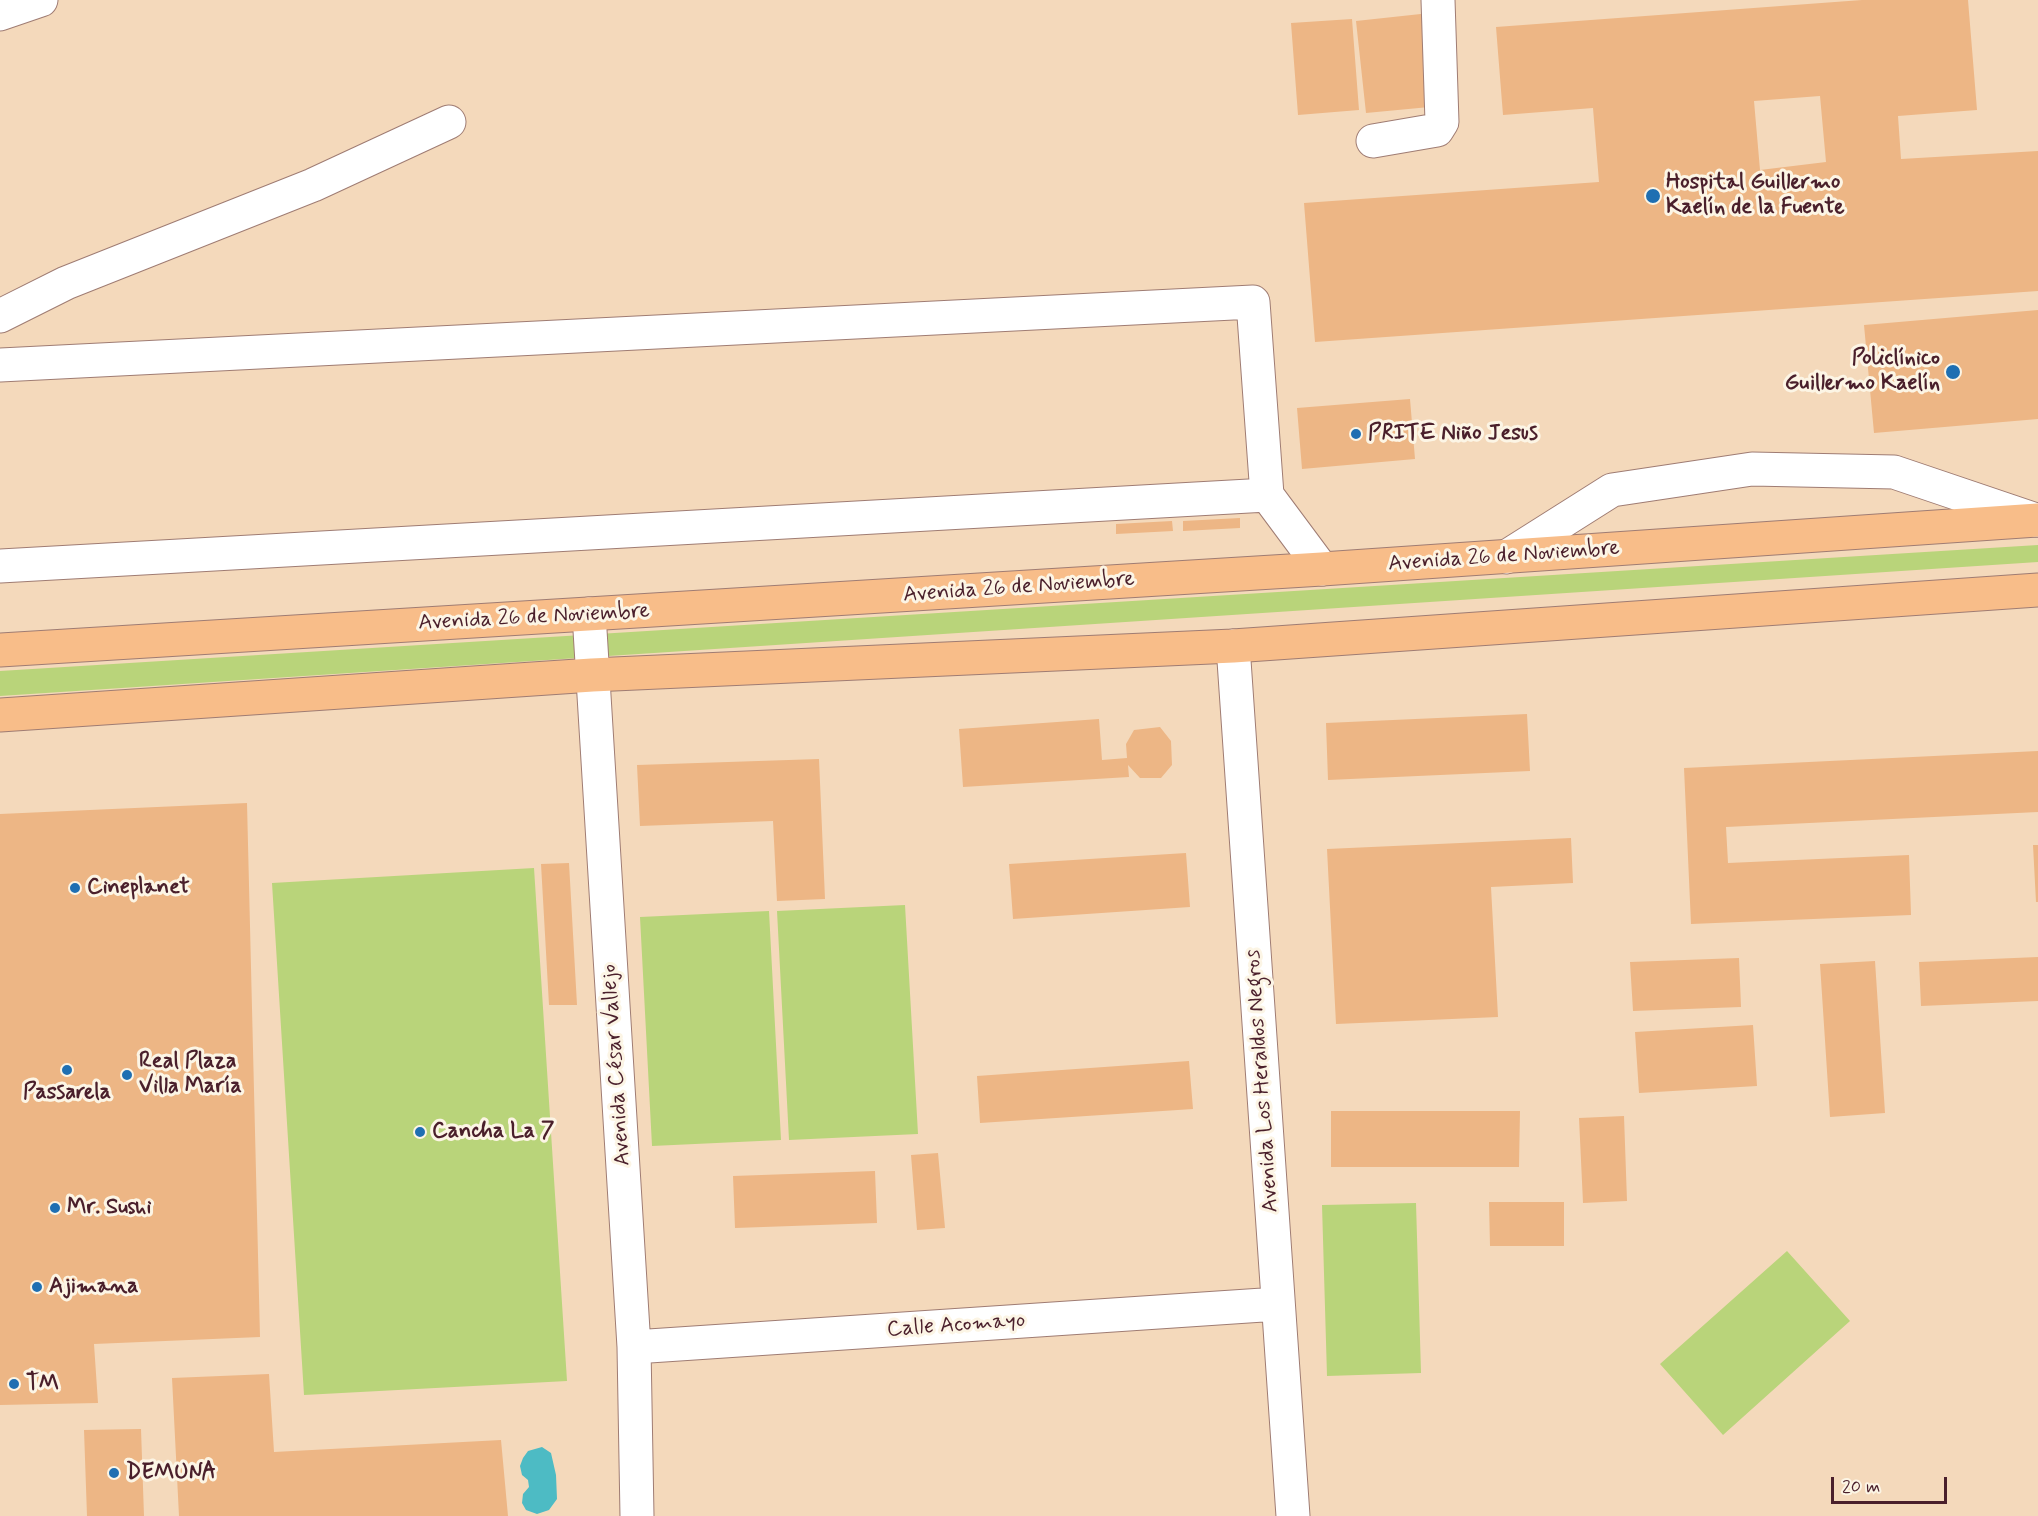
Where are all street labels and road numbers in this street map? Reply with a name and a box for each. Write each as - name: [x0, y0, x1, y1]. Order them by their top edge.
- street label: Avenida 26 de Noviembre: [1387, 536, 1621, 578]
- street label: Avenida 26 de Noviembre: [902, 567, 1136, 609]
- street label: Avenida 26 de Noviembre: [417, 599, 651, 637]
- street label: Avenida Los Heraldos Negros: [1241, 949, 1285, 1213]
- street label: Avenida César Vallejo: [597, 963, 637, 1167]
- street label: Calle Acomayo: [886, 1308, 1026, 1344]

